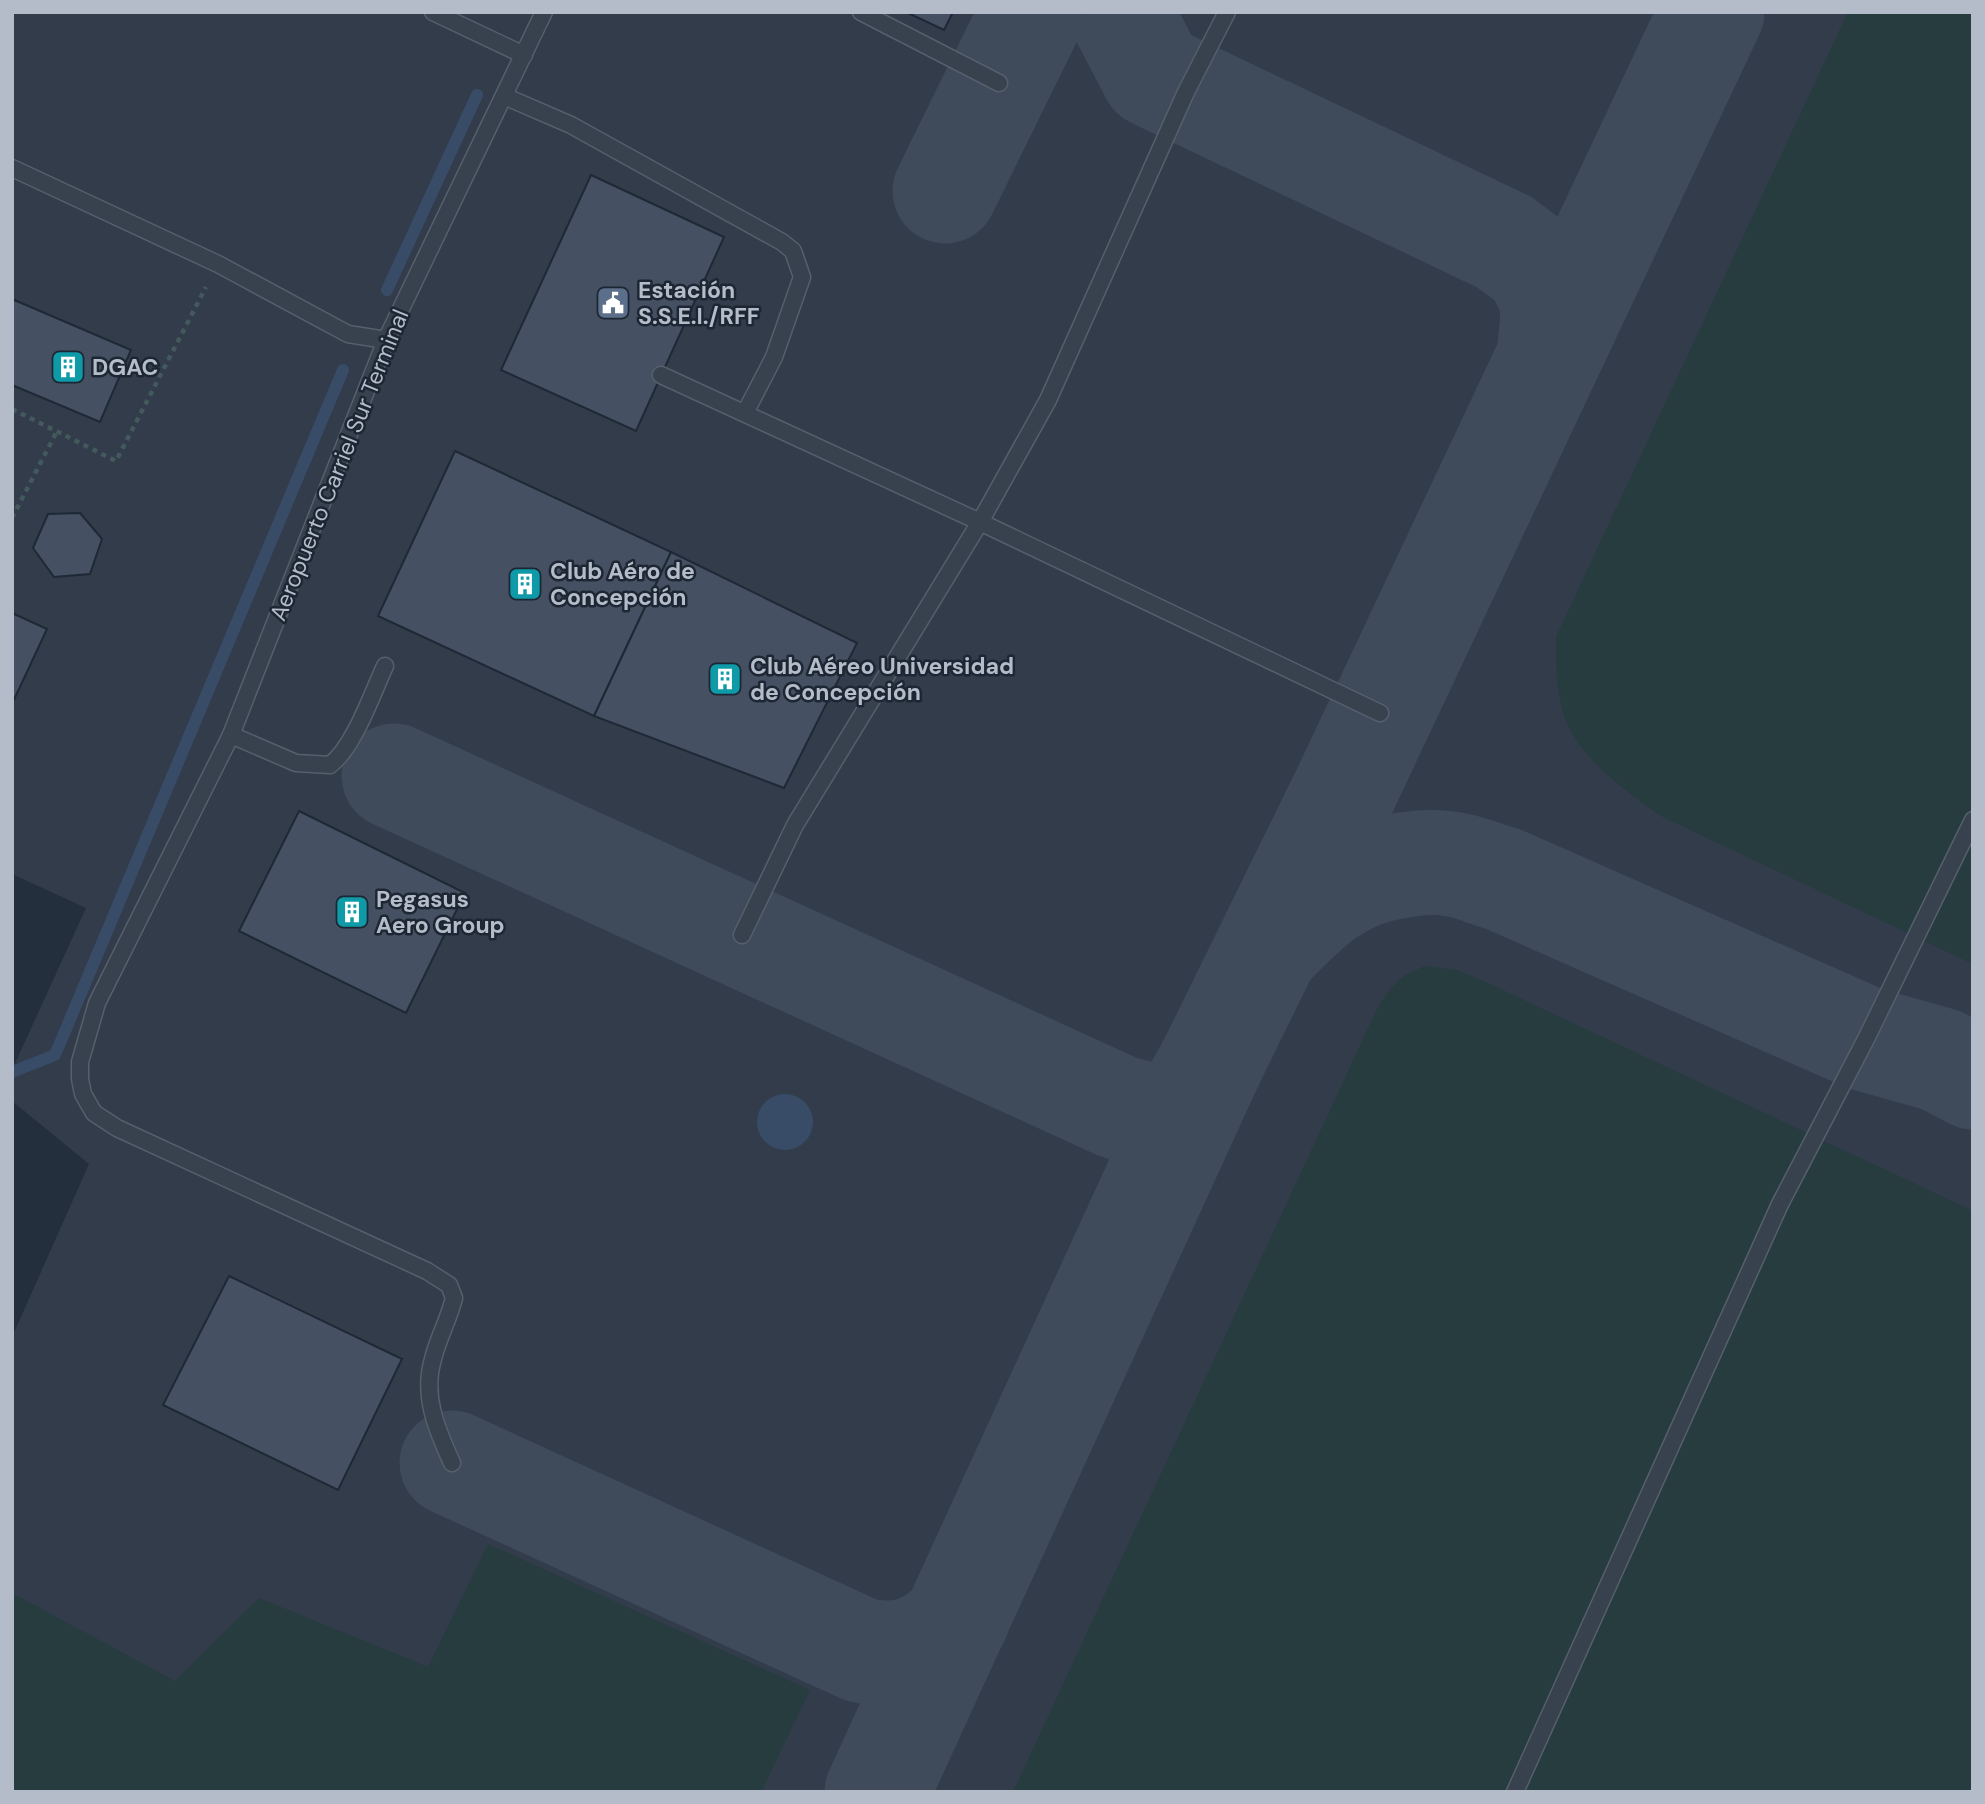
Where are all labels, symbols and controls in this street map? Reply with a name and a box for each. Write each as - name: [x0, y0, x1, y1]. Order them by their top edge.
- place label: Estación S.S.E.I./RFF: [638, 275, 760, 331]
- public building icon: Estación S.S.E.I./RFF: [594, 284, 632, 322]
- street label: Aeropuerto Carriel Sur Terminal: [263, 305, 415, 625]
- building icon: DGAC: [49, 348, 87, 386]
- place label: DGAC: [92, 352, 159, 382]
- place label: Club Aéro de Concepción: [550, 556, 695, 612]
- building icon: Club Aéro de Concepción: [506, 565, 544, 603]
- place label: Club Aéreo Universidad de Concepción: [750, 651, 1014, 707]
- building icon: Club Aéreo Universidad de Concepción: [706, 660, 744, 698]
- place label: Pegasus Aero Group: [376, 884, 505, 940]
- building icon: Pegasus Aero Group: [333, 893, 371, 931]

